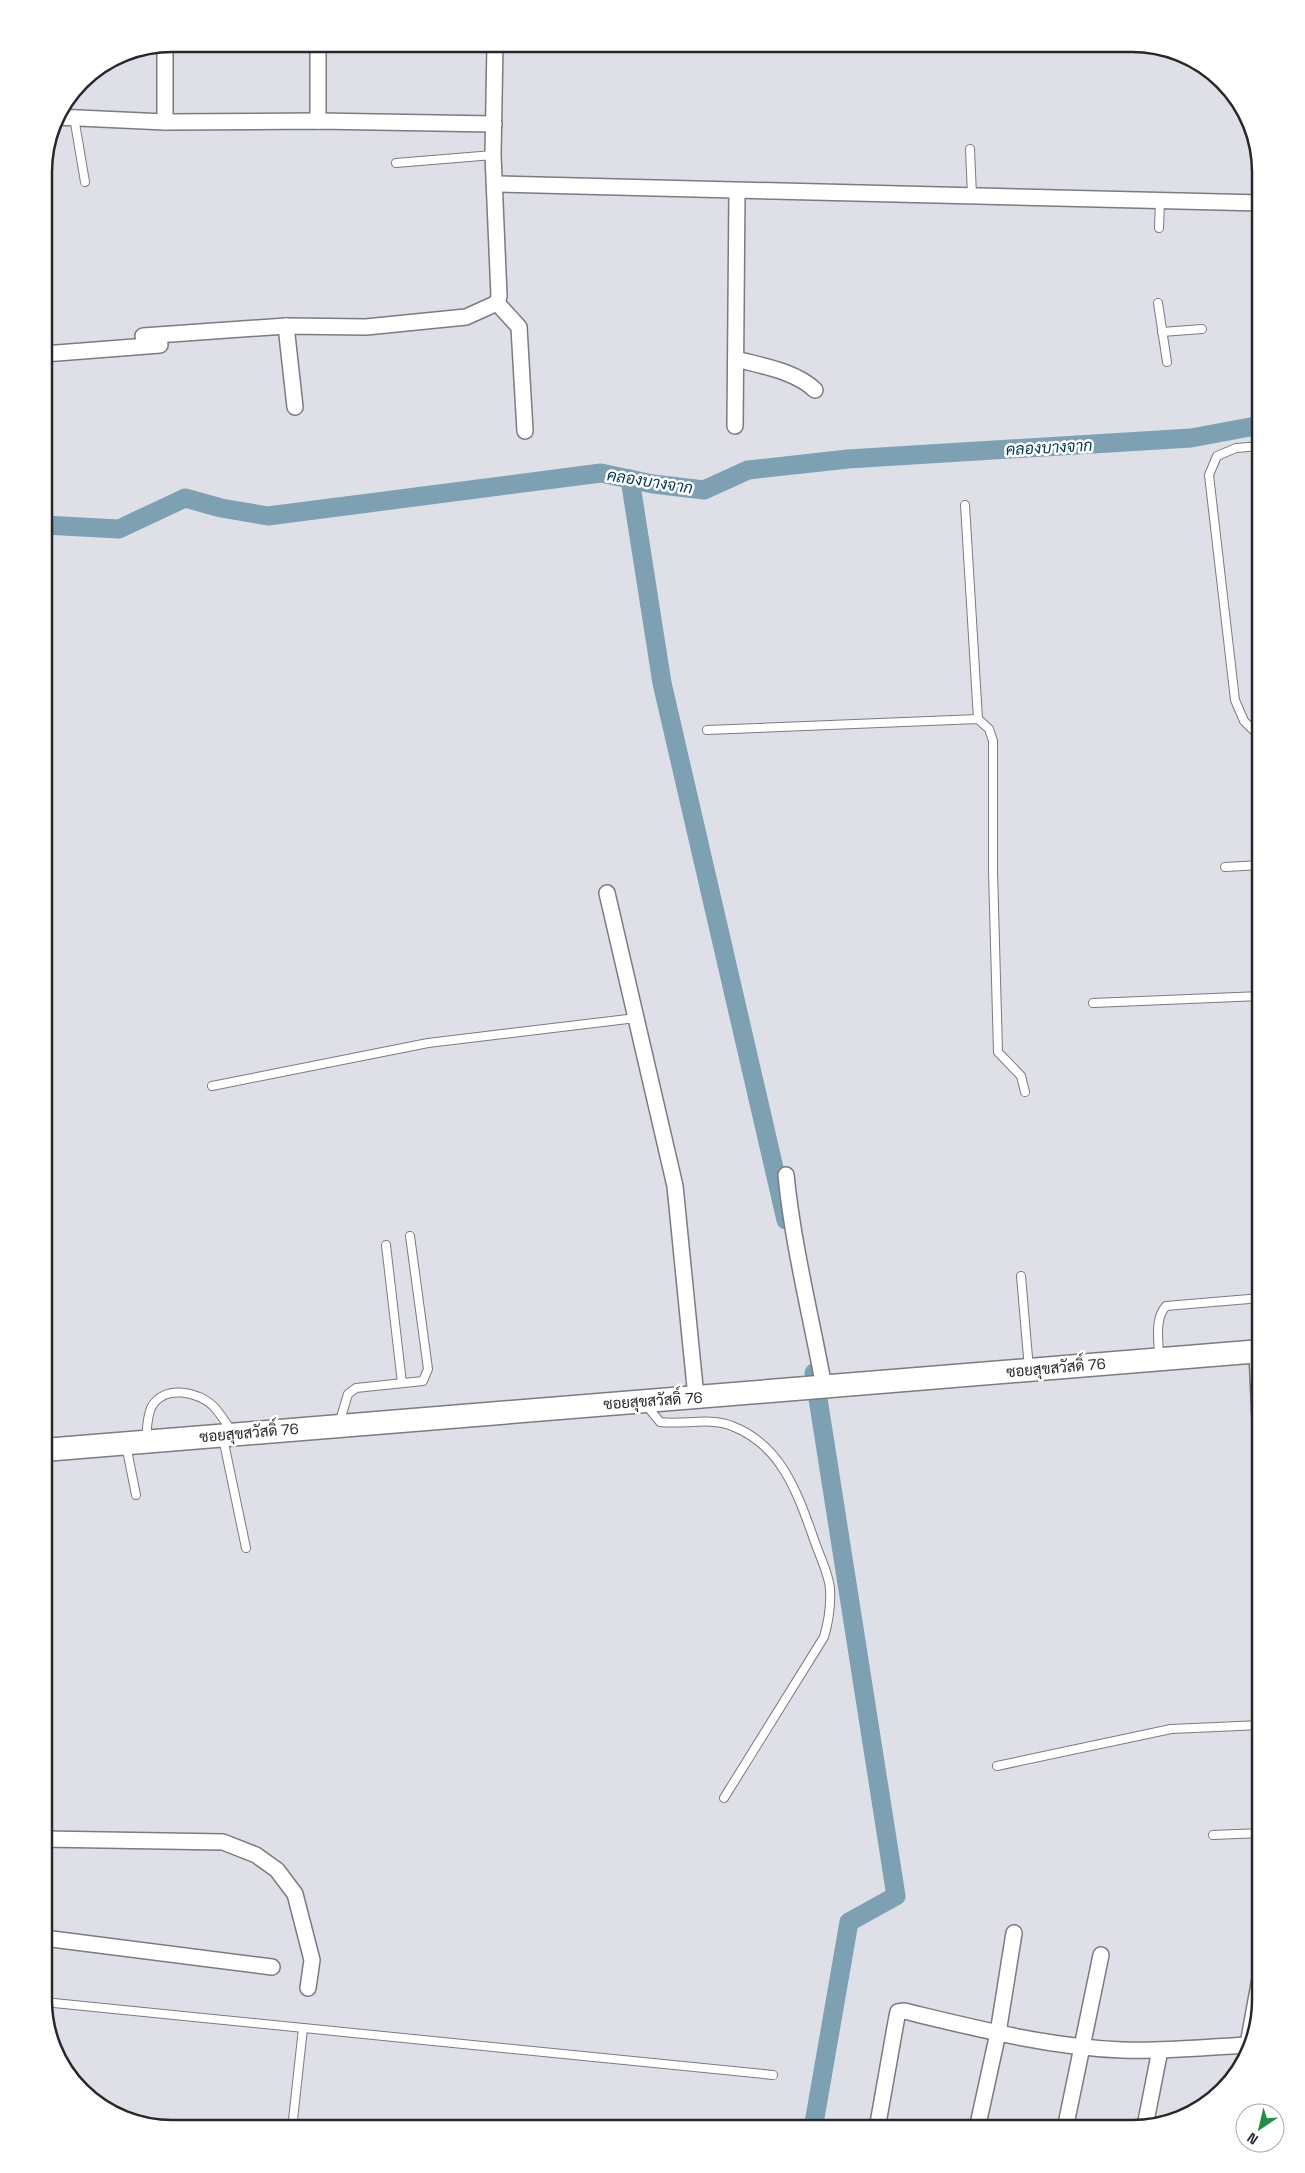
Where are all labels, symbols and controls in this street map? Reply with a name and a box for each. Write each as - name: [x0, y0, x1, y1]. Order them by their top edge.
- water label: คลองบางจาก: [1005, 435, 1093, 460]
- water label: คลองบางจาก: [605, 464, 694, 499]
- street label: ซอยสุขสวัสดิ์ 76: [1005, 1348, 1107, 1383]
- street label: ซอยสุขสวัสดิ์ 76: [602, 1382, 703, 1415]
- street label: ซอยสุขสวัสดิ์ 76: [198, 1413, 300, 1448]
- north arrow: [1235, 2103, 1285, 2153]
- text: N: [1244, 2129, 1262, 2149]

